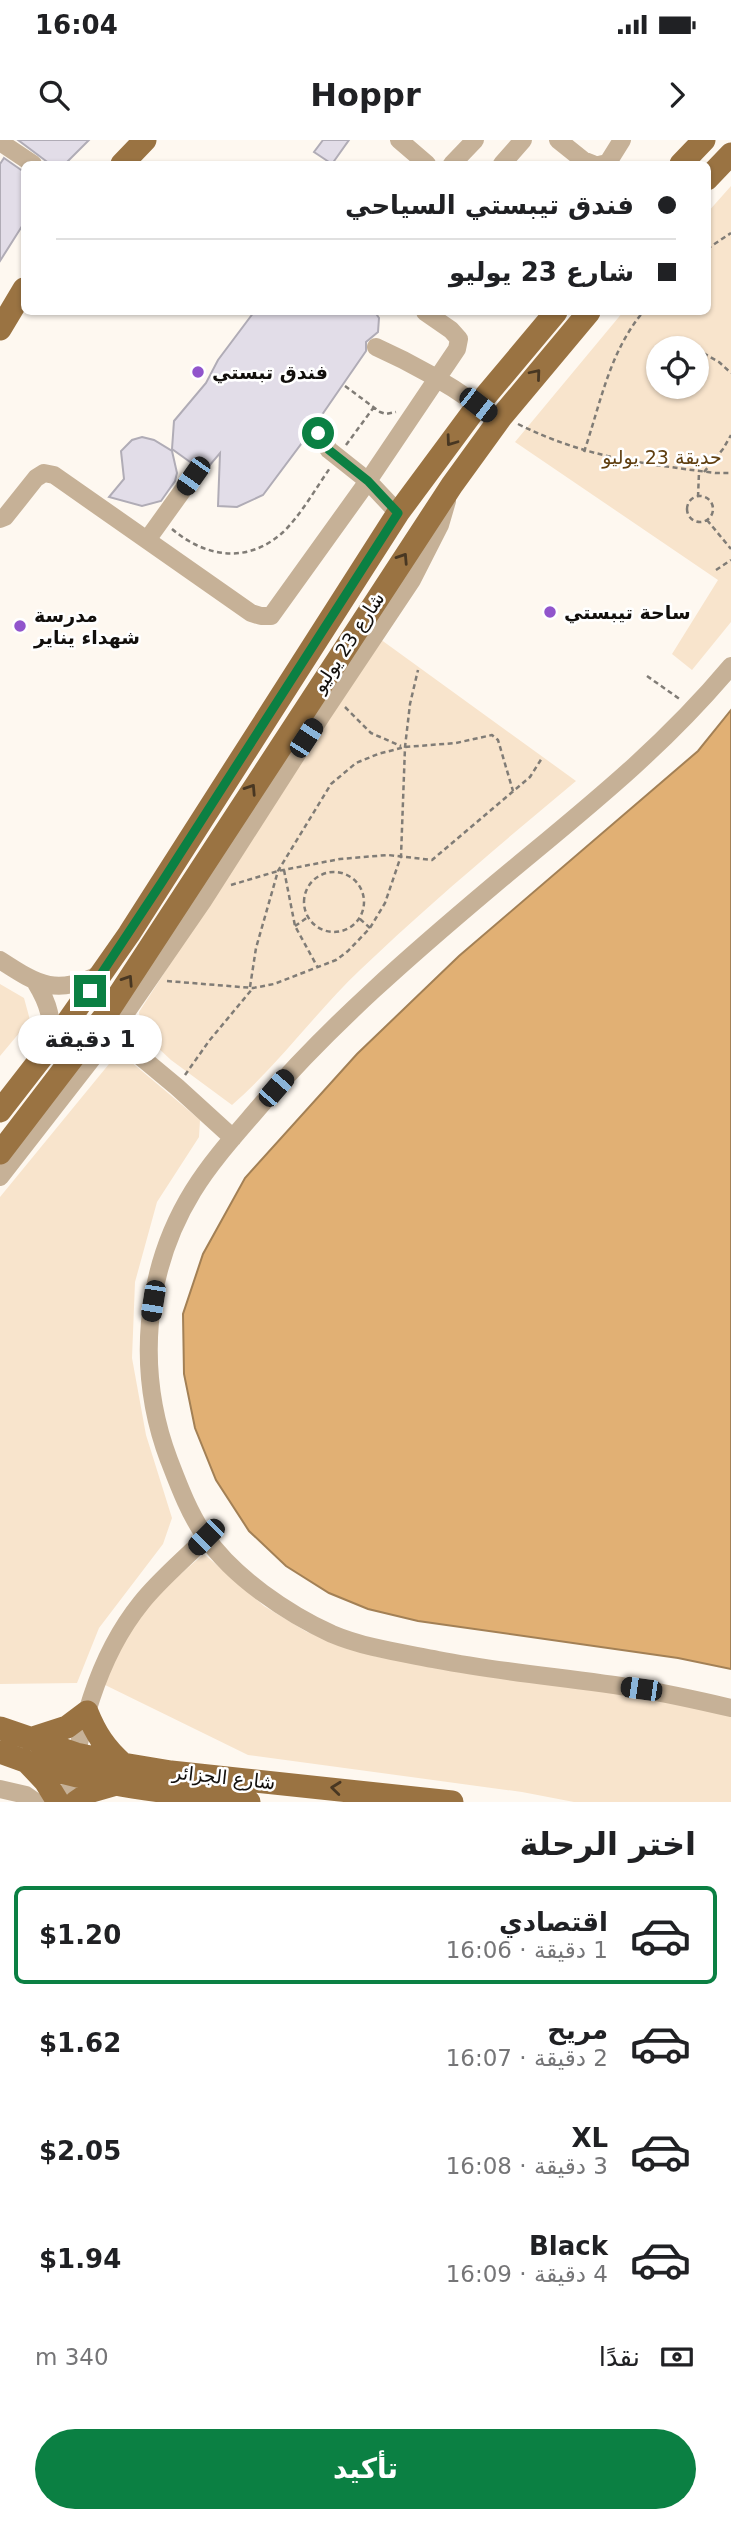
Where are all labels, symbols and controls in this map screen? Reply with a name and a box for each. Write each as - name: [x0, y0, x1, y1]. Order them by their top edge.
- text: 16:04: [35, 10, 118, 40]
- icon: search: [35, 76, 73, 114]
- text: Hoppr: [310, 76, 421, 114]
- icon: forward: [658, 76, 696, 114]
- text: فندق تيبستي السياحي: [345, 190, 634, 220]
- text: شارع 23 يوليو: [449, 257, 634, 287]
- map controls: [646, 336, 709, 399]
- button: locate: [646, 336, 709, 399]
- place label: فندق تبستي: [212, 361, 328, 384]
- marker: فندق تبستي: [190, 364, 206, 380]
- one-way arrow: [528, 369, 540, 382]
- car: [455, 384, 502, 426]
- route start: [302, 417, 334, 449]
- one-way arrow: [447, 433, 459, 445]
- park label: حديقة 23 يوليو: [601, 446, 722, 469]
- car: [173, 453, 214, 499]
- one-way arrow: [395, 553, 408, 566]
- street label: شارع 23 يوليو: [307, 588, 389, 698]
- place label: ساحة تيبستي: [564, 601, 691, 624]
- place label: مدرسة شهداء يناير: [33, 604, 140, 649]
- marker: ساحة تيبستي: [542, 604, 558, 620]
- marker: مدرسة شهداء يناير: [12, 618, 28, 634]
- car: [286, 715, 327, 761]
- one-way arrow: [243, 784, 256, 797]
- route end: [74, 975, 106, 1007]
- one-way arrow: [119, 975, 132, 988]
- callout: 1 دقيقة: [18, 1016, 162, 1064]
- text: 1 دقيقة: [45, 1026, 135, 1052]
- car: [255, 1065, 298, 1111]
- car: [140, 1279, 167, 1323]
- car: [184, 1515, 229, 1559]
- car: [619, 1676, 664, 1702]
- street label: شارع الجزائر: [170, 1761, 276, 1794]
- one-way arrow: [330, 1781, 341, 1796]
- text: اختر الرحلة: [519, 1825, 696, 1863]
- icon: car: [629, 1904, 692, 1967]
- text: اقتصادي: [499, 1907, 608, 1937]
- text: $1.20: [39, 1920, 121, 1950]
- text: 1 دقيقة · 16:06: [446, 1937, 608, 1963]
- icon: car: [629, 2012, 692, 2075]
- text: مريح: [547, 2015, 608, 2045]
- text: $1.62: [39, 2028, 121, 2058]
- text: 2 دقيقة · 16:07: [446, 2045, 608, 2071]
- icon: car: [629, 2120, 692, 2183]
- text: XL: [571, 2123, 608, 2153]
- text: $2.05: [39, 2136, 121, 2166]
- text: 3 دقيقة · 16:08: [446, 2153, 608, 2179]
- icon: car: [629, 2228, 692, 2291]
- text: Black: [529, 2231, 608, 2261]
- text: $1.94: [39, 2244, 121, 2274]
- text: 4 دقيقة · 16:09: [446, 2261, 608, 2287]
- icon: cash: [658, 2338, 696, 2376]
- text: نقدًا: [599, 2342, 640, 2372]
- text: 340 m: [35, 2344, 109, 2370]
- button: تأكيد: [35, 2429, 696, 2509]

